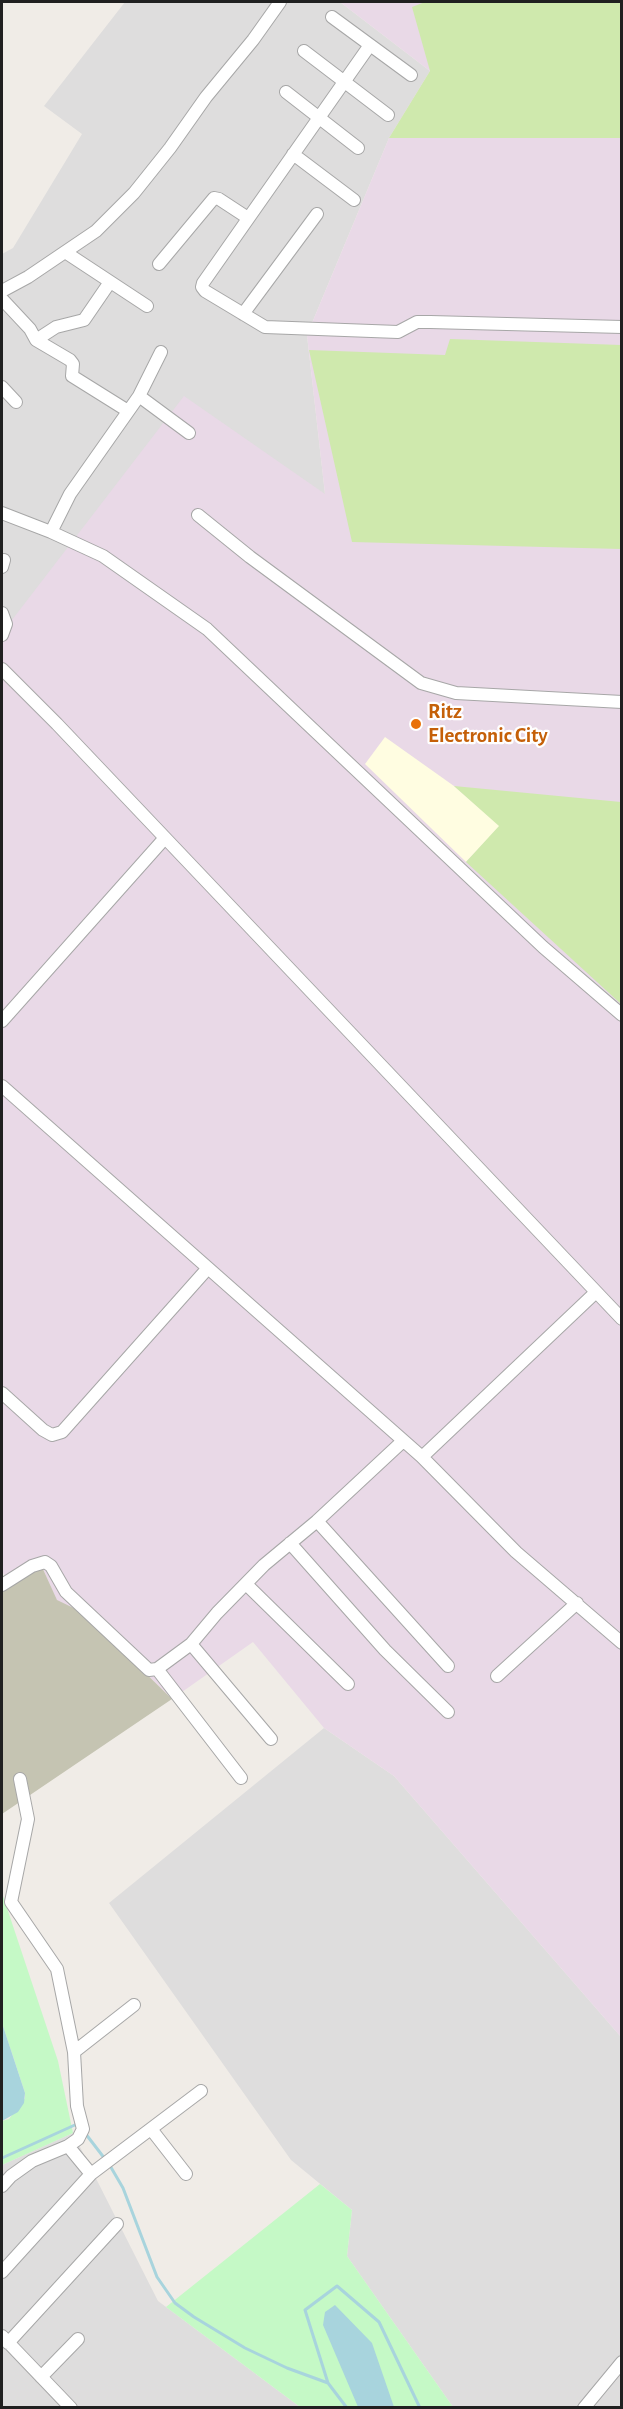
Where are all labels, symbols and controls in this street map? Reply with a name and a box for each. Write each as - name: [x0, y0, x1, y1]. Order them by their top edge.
- place label: Ritz Electronic City: [428, 699, 548, 749]
- marker: Ritz Electronic City: [409, 717, 423, 731]

